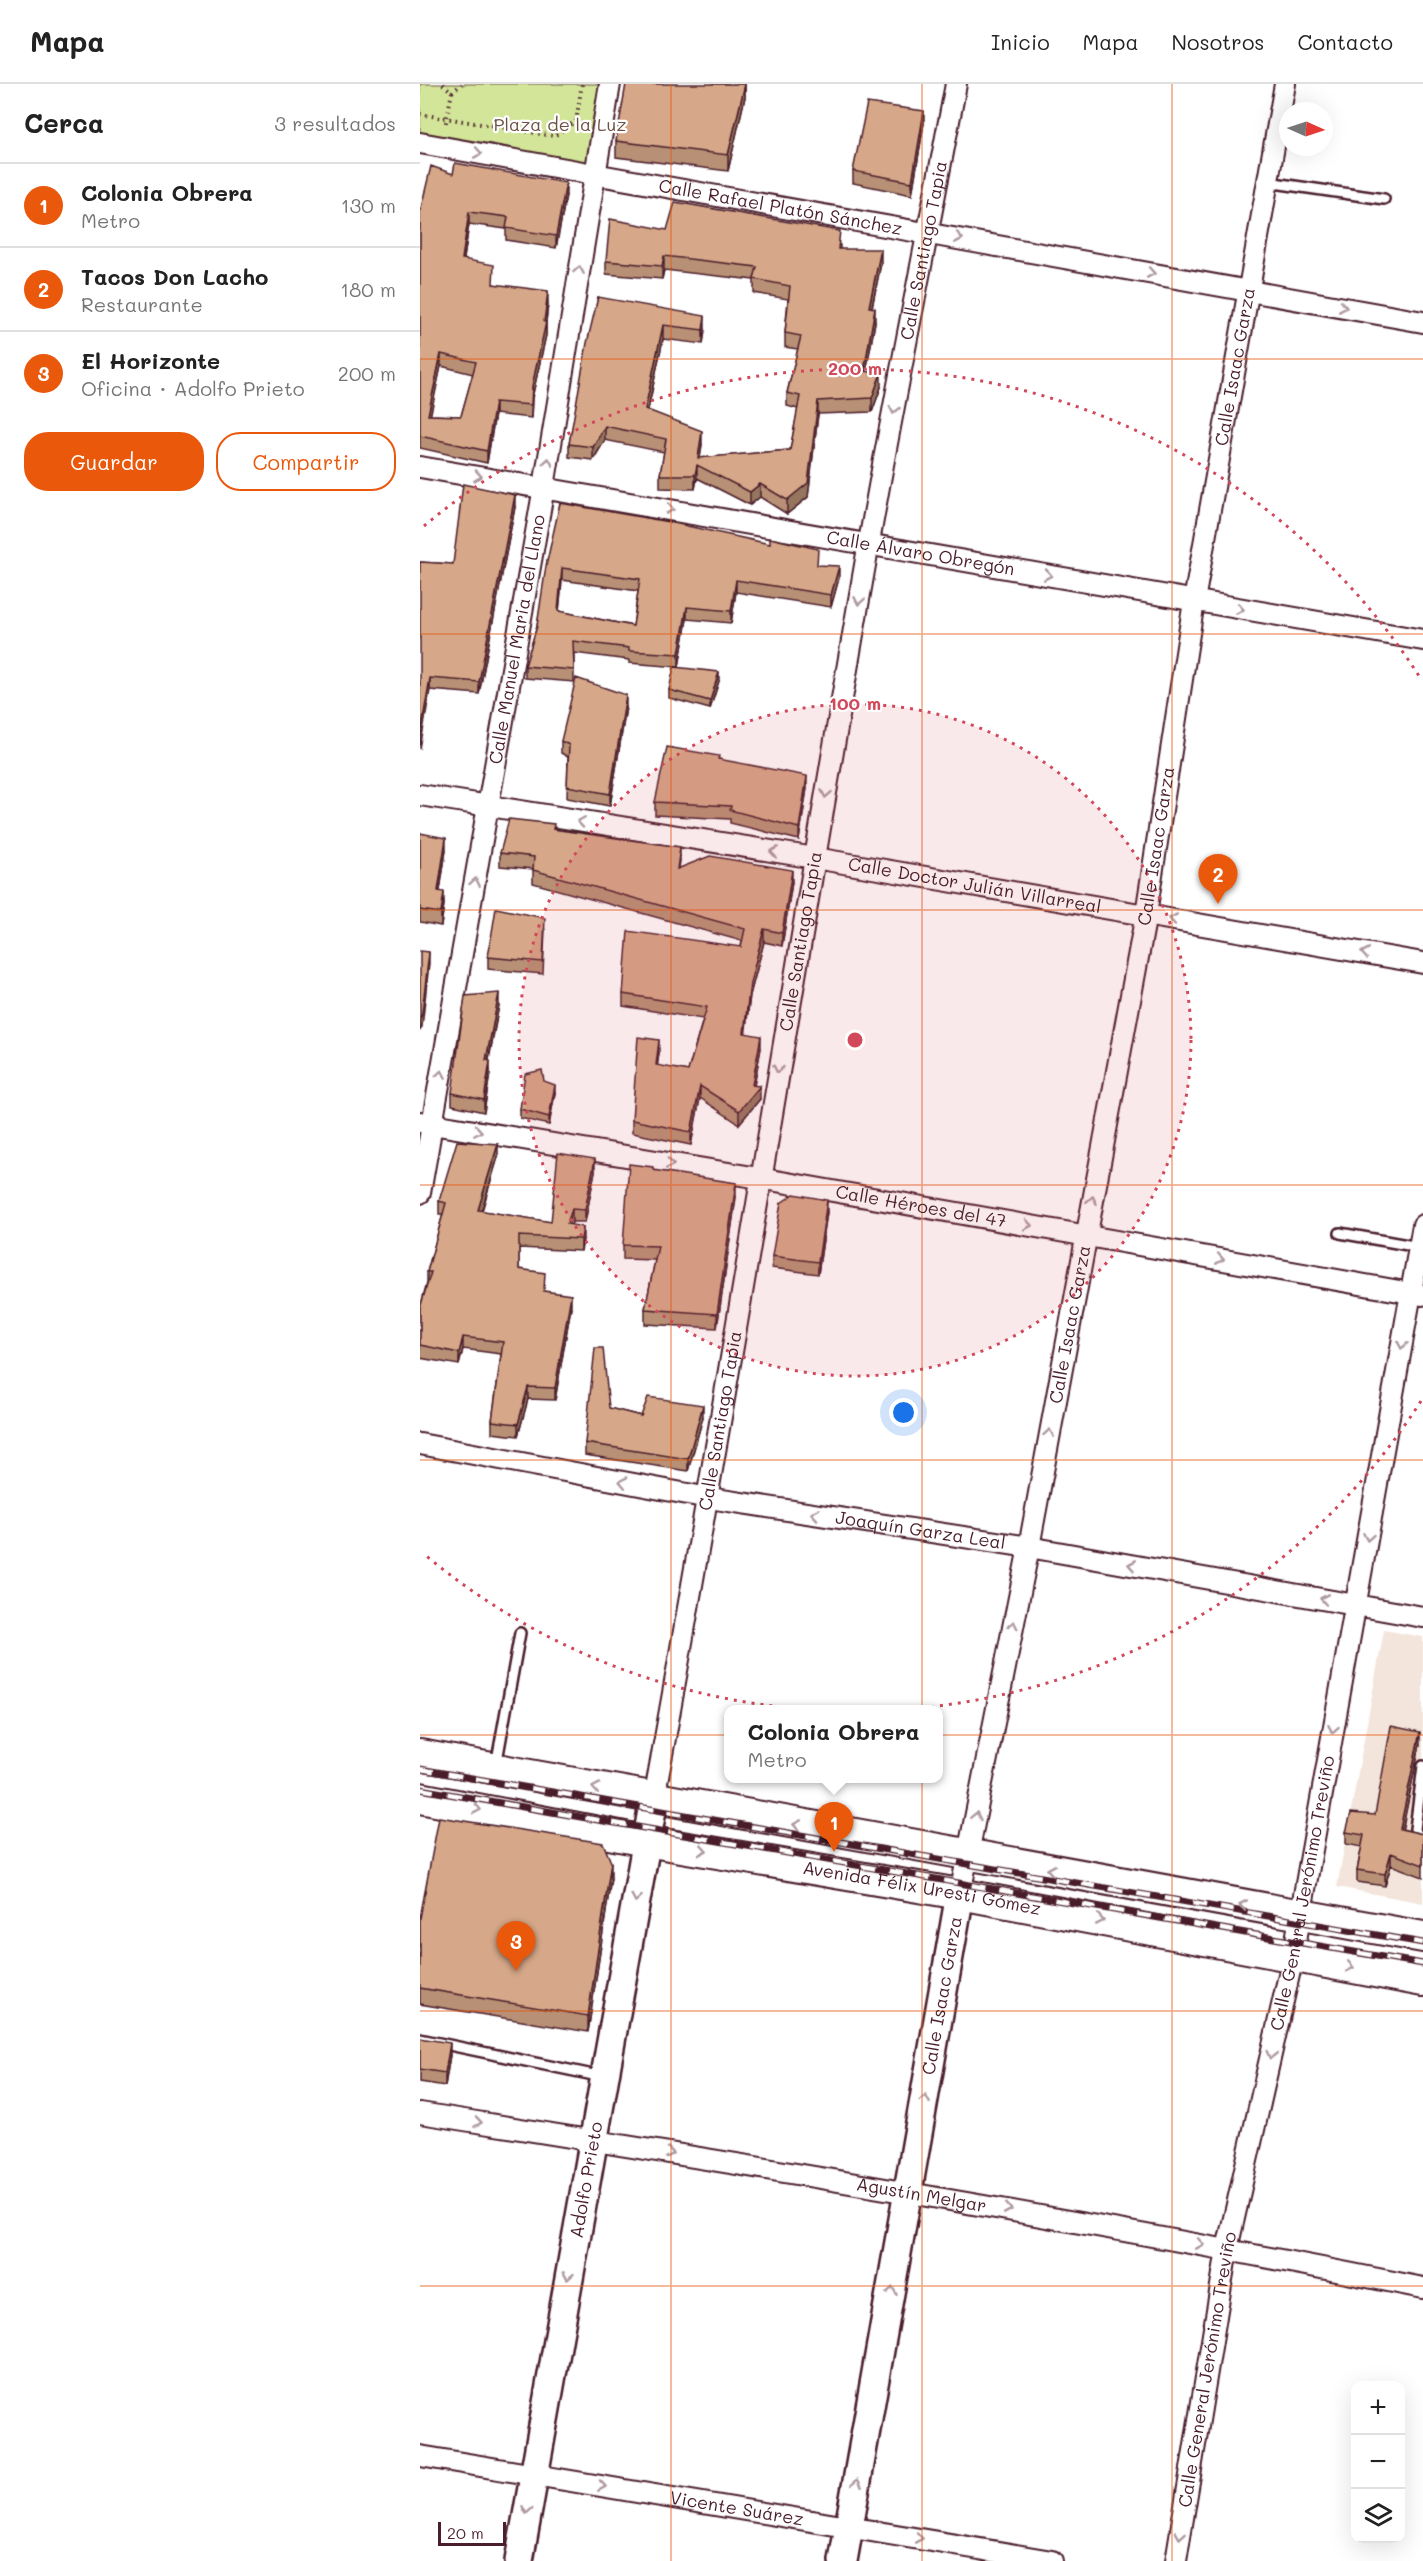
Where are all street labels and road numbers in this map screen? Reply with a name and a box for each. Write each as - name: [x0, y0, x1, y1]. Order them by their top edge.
- street label: Calle Santiago Tapia: [894, 159, 952, 342]
- street label: Calle Rafael Platón Sánchez: [657, 173, 904, 240]
- street label: Calle Isaac Garza: [1209, 286, 1260, 448]
- street label: Calle Manuel Maria del Llano: [483, 512, 550, 766]
- street label: Calle Álvaro Obregón: [825, 524, 1017, 580]
- street label: Calle Isaac Garza: [1131, 765, 1179, 927]
- street label: Calle Santiago Tapia: [773, 850, 827, 1033]
- street label: Calle Doctor Julián Villarreal: [847, 851, 1103, 918]
- street label: Calle Héroes del 47: [834, 1179, 1008, 1232]
- street label: Calle Isaac Garza: [1043, 1243, 1096, 1405]
- street label: Calle Santiago Tapia: [692, 1329, 747, 1512]
- street label: Joaquín Garza Leal: [834, 1505, 1007, 1554]
- street label: Calle General Jerónimo Treviño: [1264, 1753, 1340, 2033]
- street label: Avenida Félix Uresti Gómez: [801, 1855, 1043, 1920]
- street label: Calle Isaac Garza: [916, 1914, 967, 2076]
- street label: Adolfo Prieto: [563, 2119, 608, 2240]
- street label: Agustín Melgar: [855, 2171, 988, 2217]
- street label: Calle General Jerónimo Treviño: [1172, 2229, 1242, 2509]
- street label: Vicente Suárez: [668, 2485, 805, 2531]

